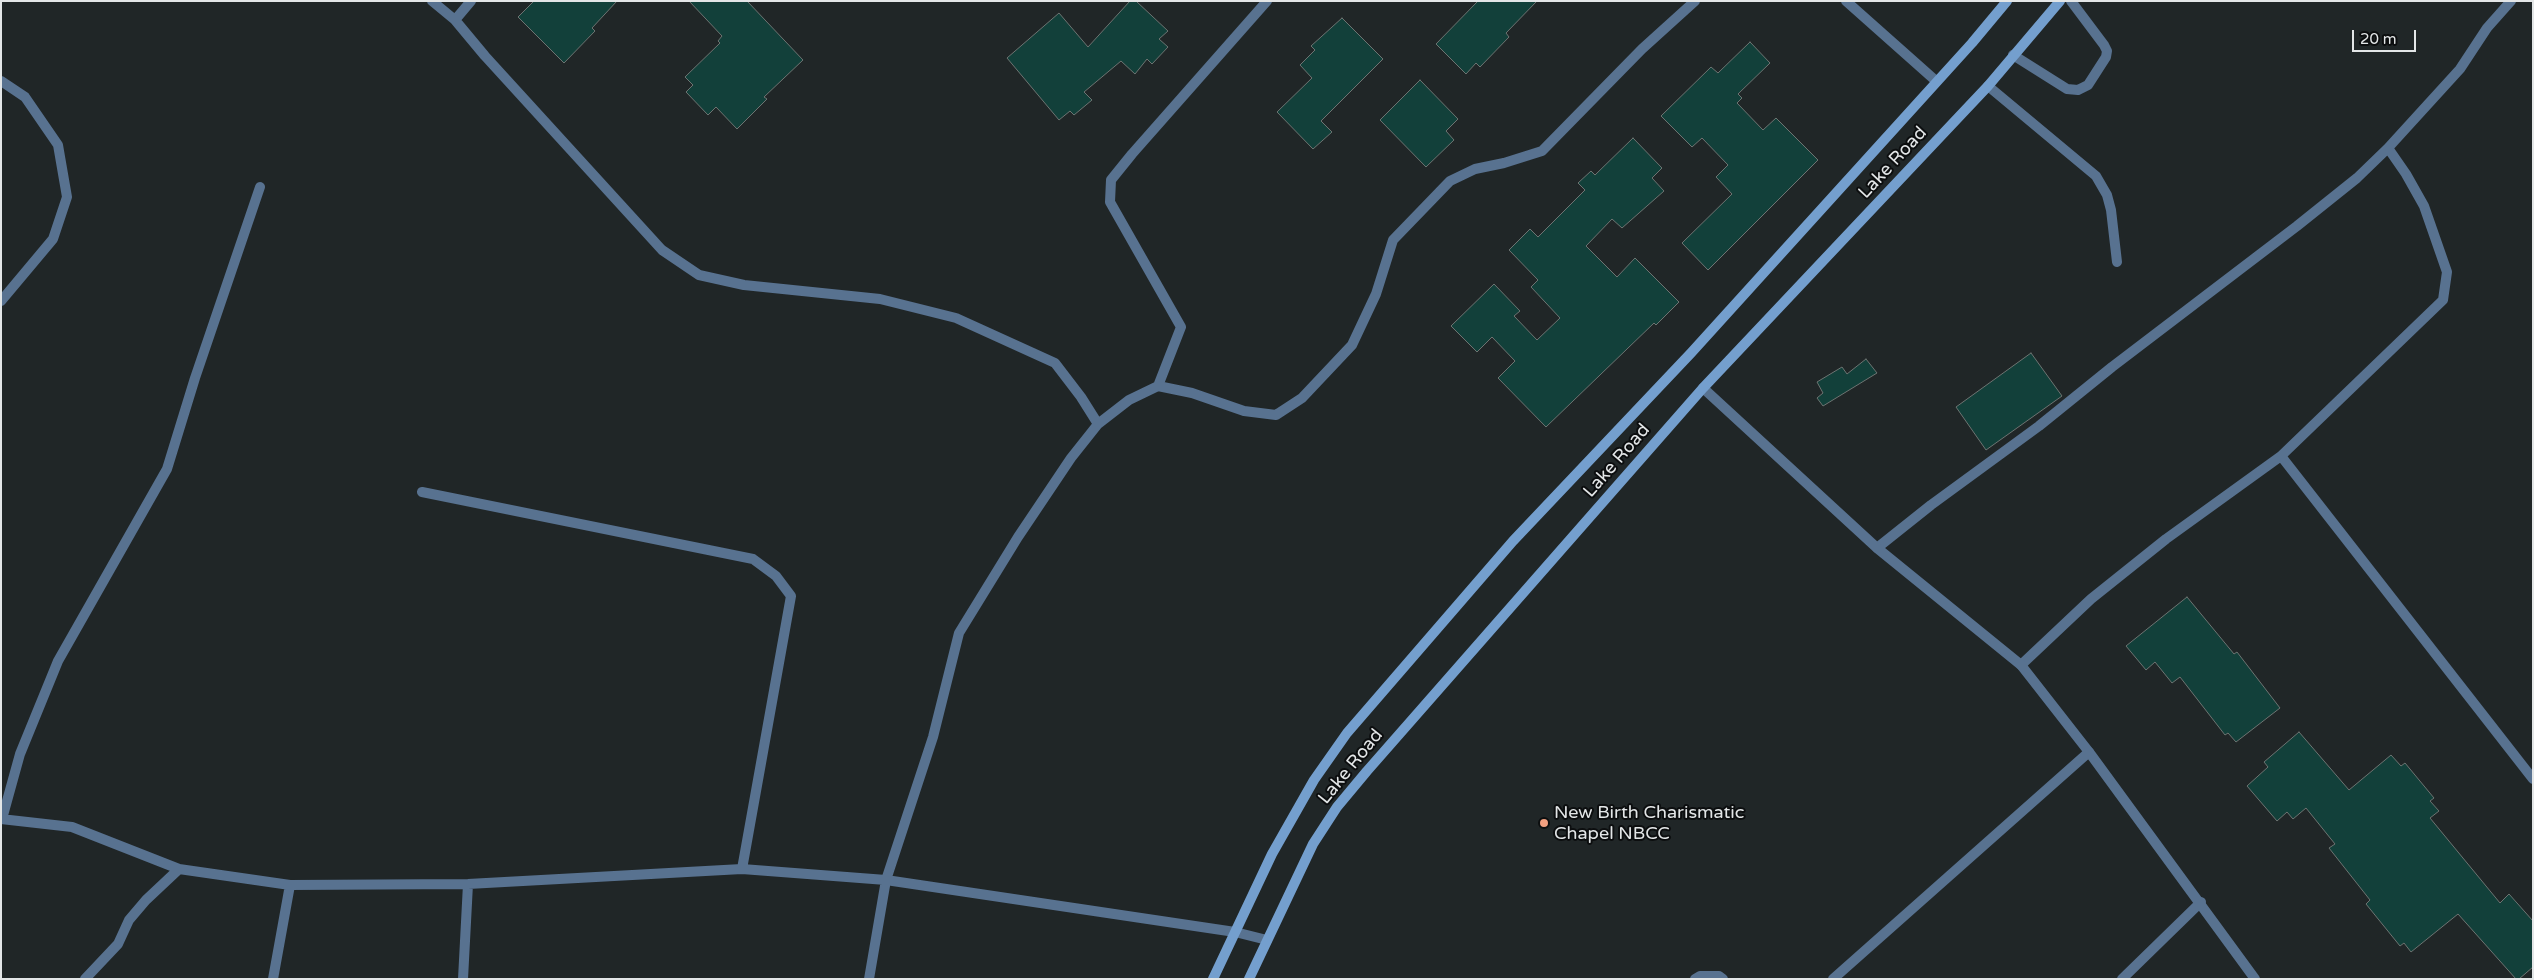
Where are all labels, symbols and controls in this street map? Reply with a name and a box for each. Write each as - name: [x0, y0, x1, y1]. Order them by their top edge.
- scale bar: [2354, 20, 2418, 52]
- text: 20 m: [2360, 30, 2397, 48]
- street label: Lake Road: [1854, 123, 1932, 203]
- street label: Lake Road: [1579, 420, 1655, 502]
- street label: Lake Road: [1314, 725, 1388, 809]
- place label: New Birth Charismatic Chapel NBCC: [1554, 802, 1744, 844]
- marker: New Birth Charismatic Chapel NBCC: [1538, 817, 1550, 829]

